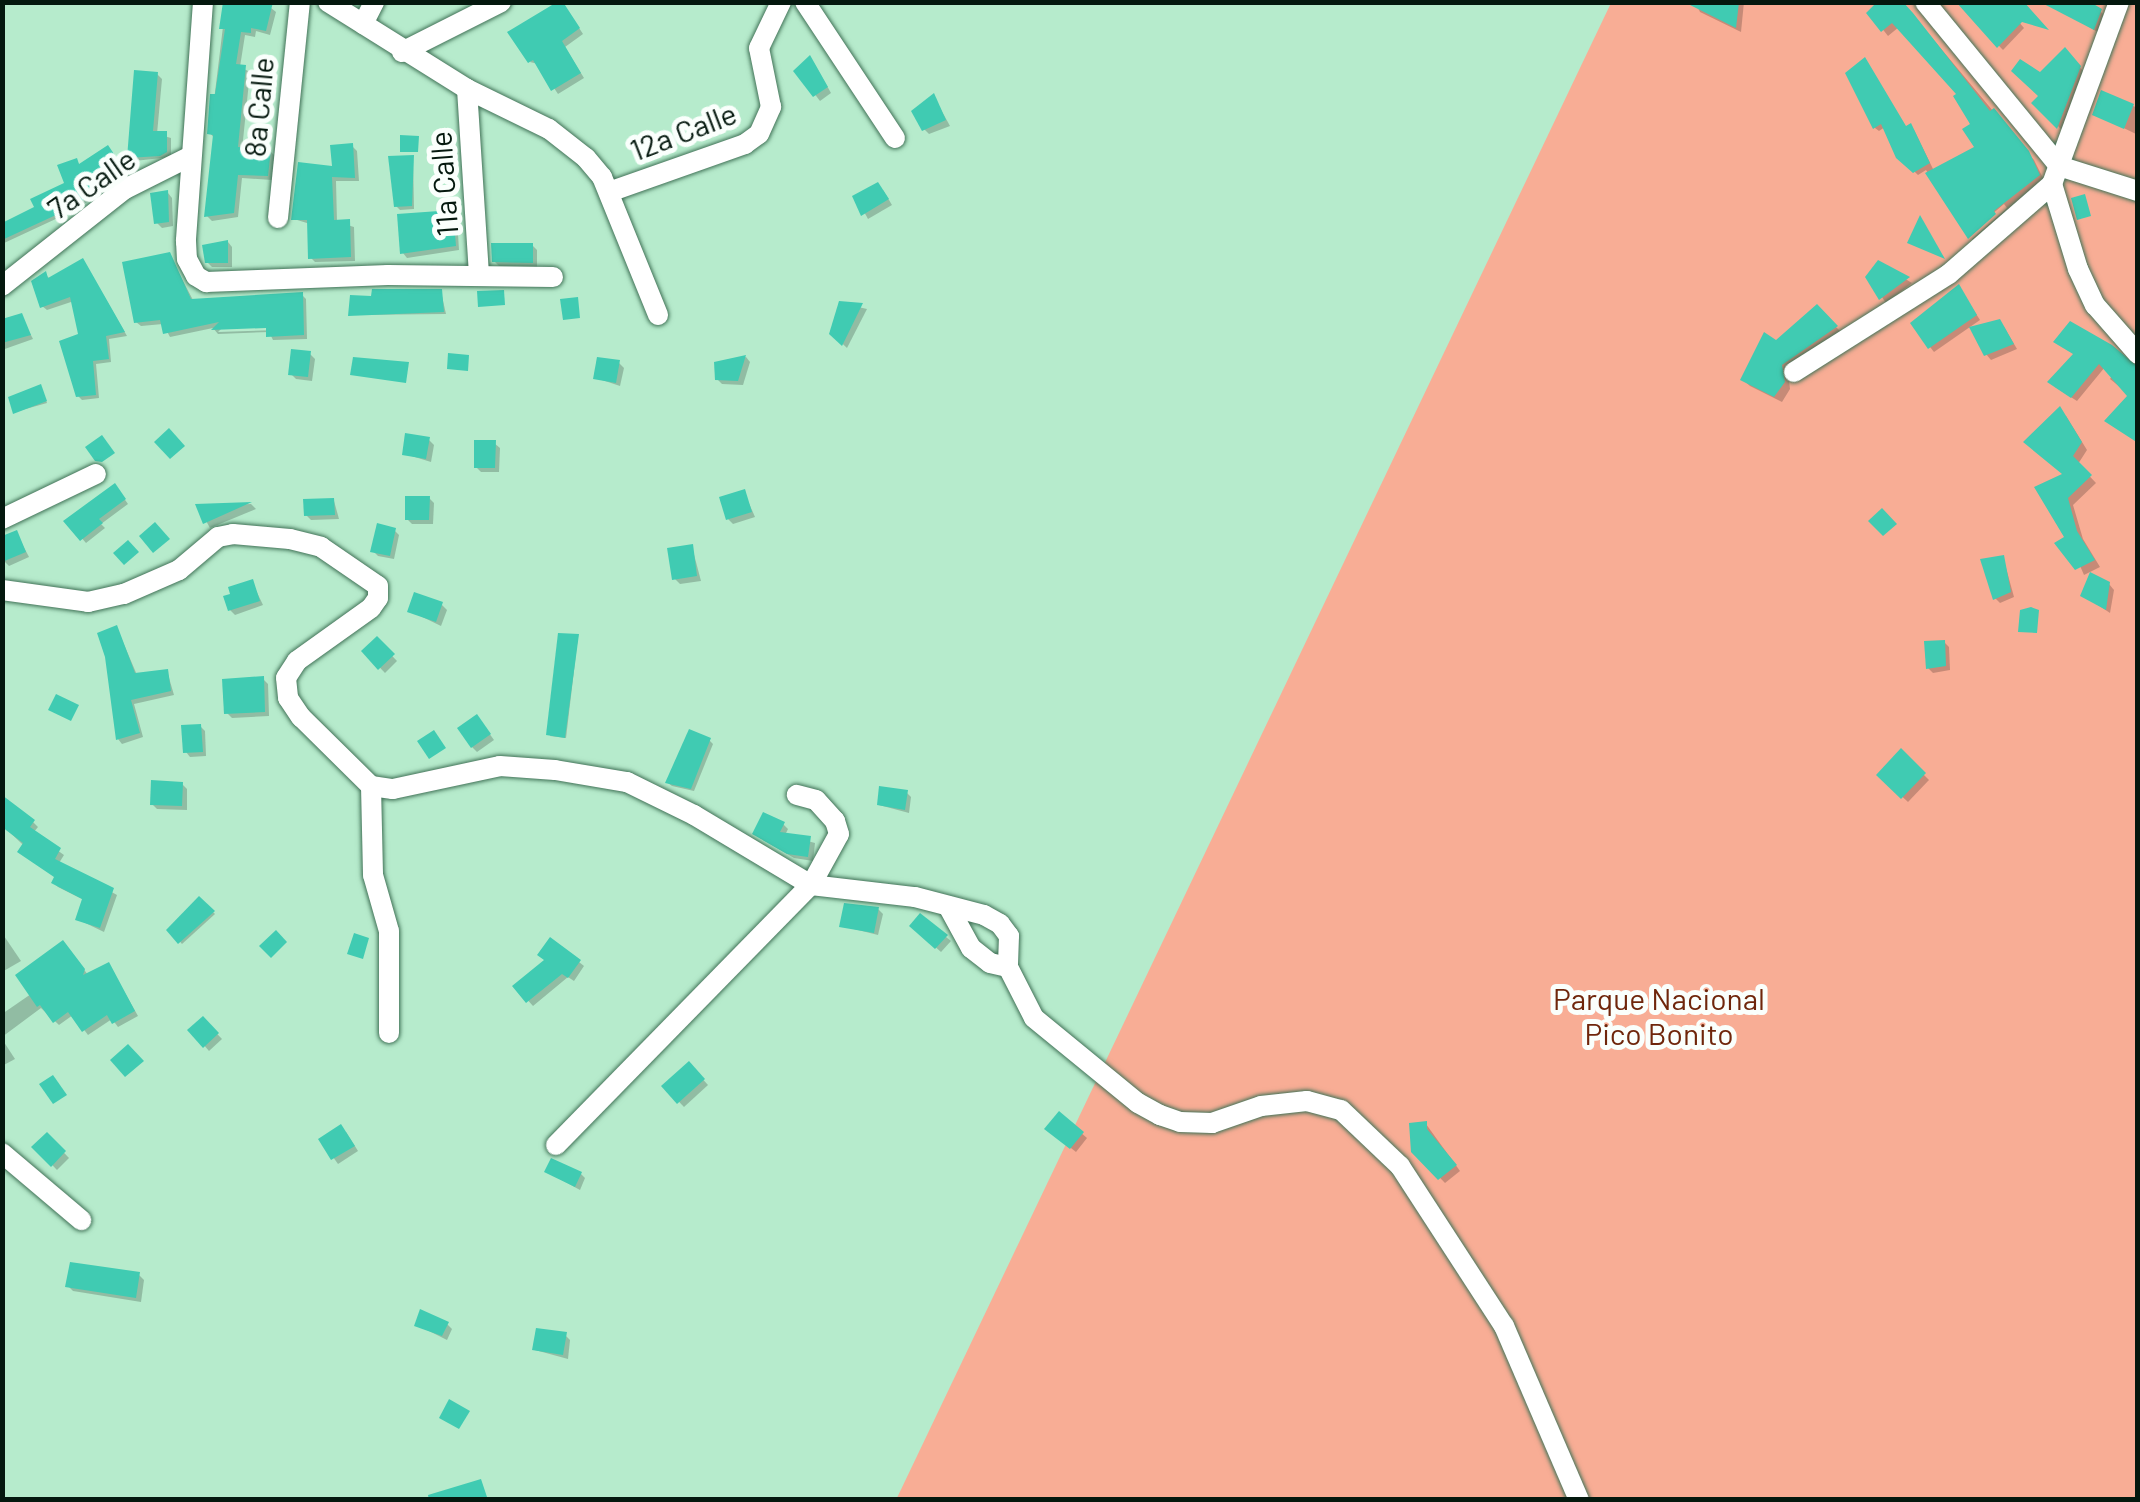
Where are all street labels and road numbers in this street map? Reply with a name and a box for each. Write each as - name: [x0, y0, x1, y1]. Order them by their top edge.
- street label: 8a Calle: [236, 56, 280, 158]
- street label: 12a Calle: [625, 94, 741, 168]
- street label: 11a Calle: [421, 130, 465, 238]
- street label: 7a Calle: [40, 140, 142, 226]

